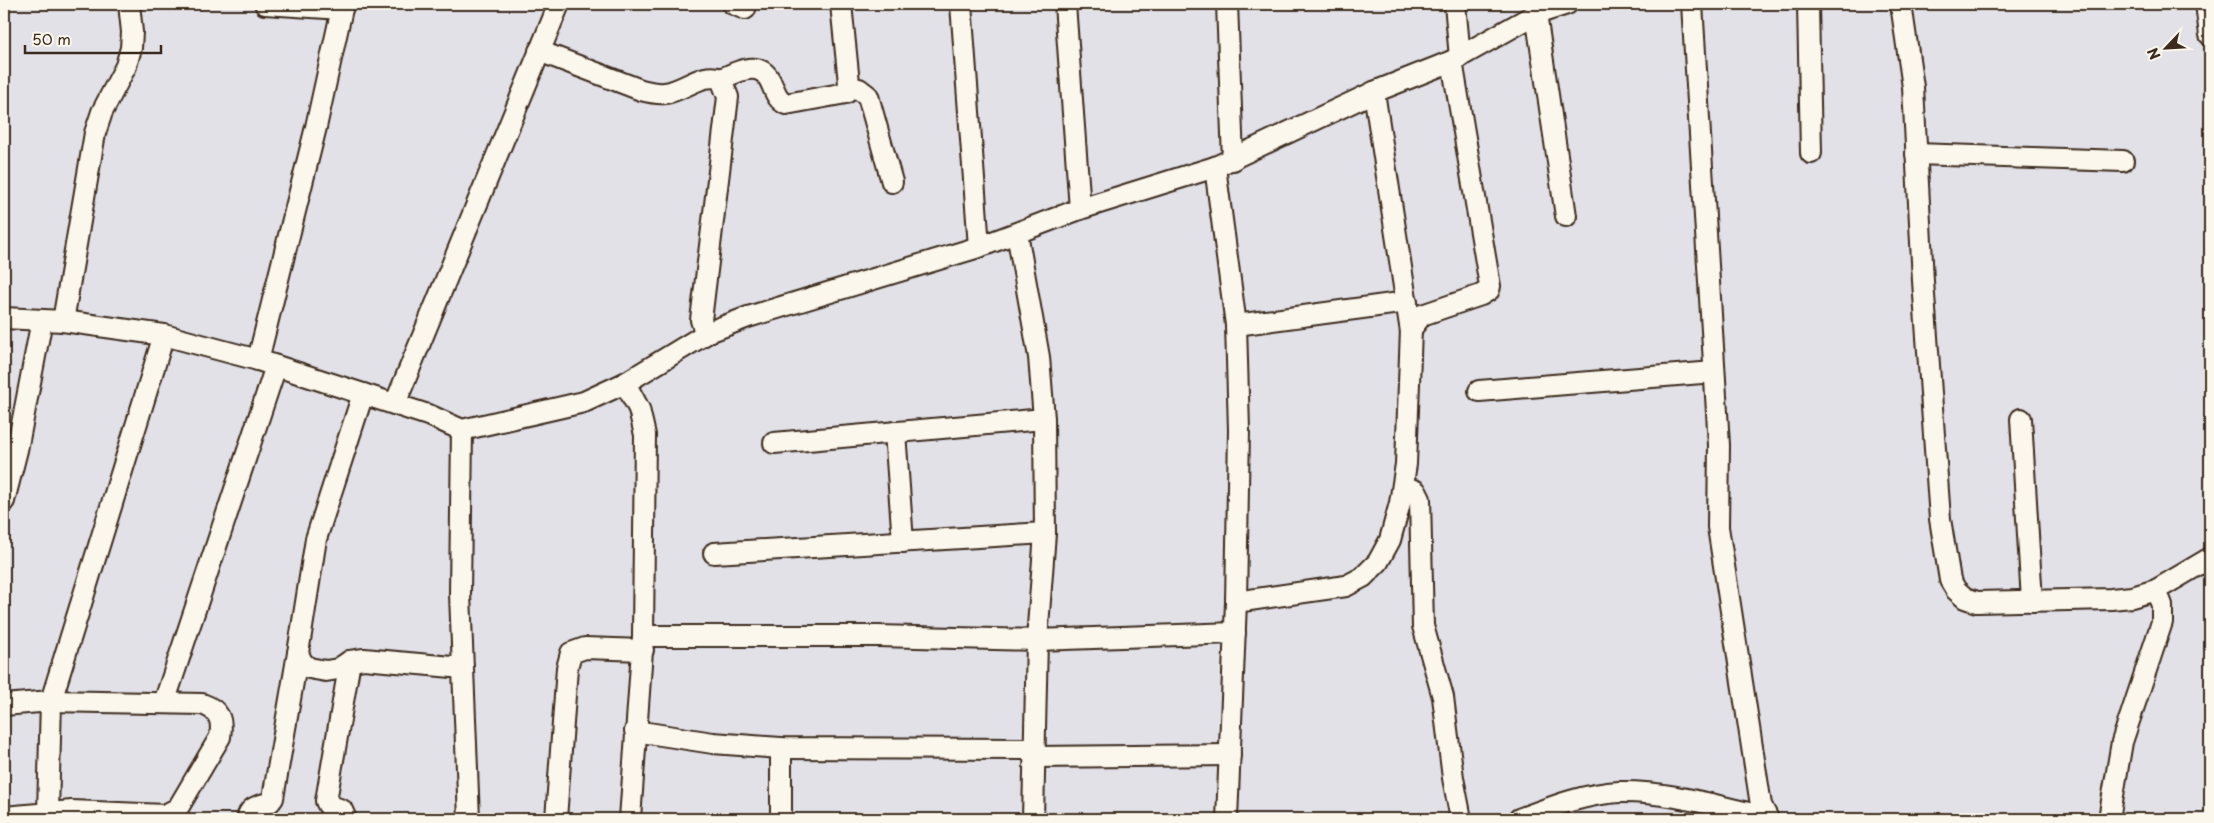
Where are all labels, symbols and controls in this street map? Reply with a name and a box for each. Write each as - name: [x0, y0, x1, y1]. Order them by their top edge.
- scale bar: [25, 22, 161, 54]
- north arrow: [2142, 22, 2192, 72]
- text: 50 m: [32, 27, 71, 50]
- text: N: [2142, 44, 2166, 63]

